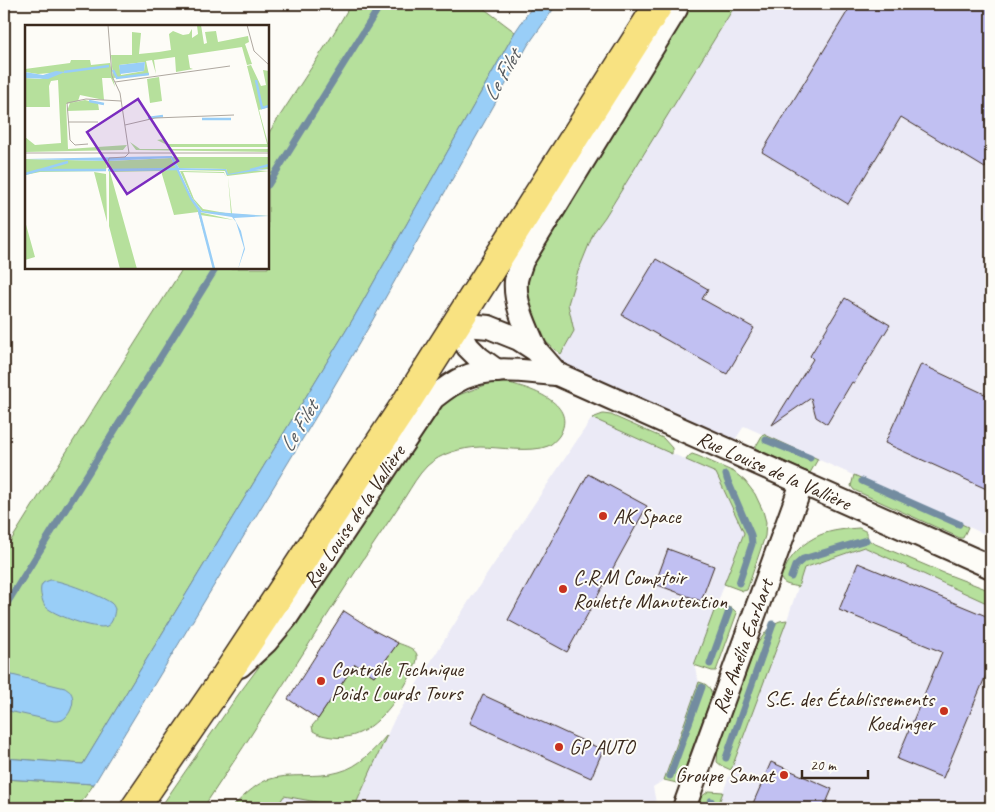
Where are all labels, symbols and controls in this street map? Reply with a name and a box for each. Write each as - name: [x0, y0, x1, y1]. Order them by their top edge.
- inset map: [25, 25, 269, 269]
- water label: Le Filet: [476, 41, 530, 106]
- water label: Le Filet: [273, 392, 327, 457]
- street label: Rue Louise de la Vallière: [693, 425, 857, 517]
- street label: Rue Louise de la Vallière: [297, 438, 412, 592]
- place label: AK Space: [613, 503, 682, 529]
- marker: AK Space: [597, 510, 609, 522]
- place label: C.R.M Comptoir Roulette Manutention: [573, 564, 728, 614]
- street label: Rue Amélia Earhart: [706, 574, 780, 717]
- marker: C.R.M Comptoir Roulette Manutention: [557, 583, 569, 595]
- place label: Contrôle Technique Poids Lourds Tours: [331, 656, 464, 706]
- marker: Contrôle Technique Poids Lourds Tours: [315, 675, 327, 687]
- place label: S.E. des Établissements Koedinger: [764, 686, 936, 736]
- marker: S.E. des Établissements Koedinger: [938, 705, 950, 717]
- place label: GP AUTO: [569, 734, 637, 760]
- marker: GP AUTO: [553, 741, 565, 753]
- scale bar: [802, 747, 869, 779]
- text: 20 m: [810, 756, 837, 775]
- place label: Groupe Samat: [675, 762, 776, 788]
- marker: Groupe Samat: [778, 769, 790, 781]

